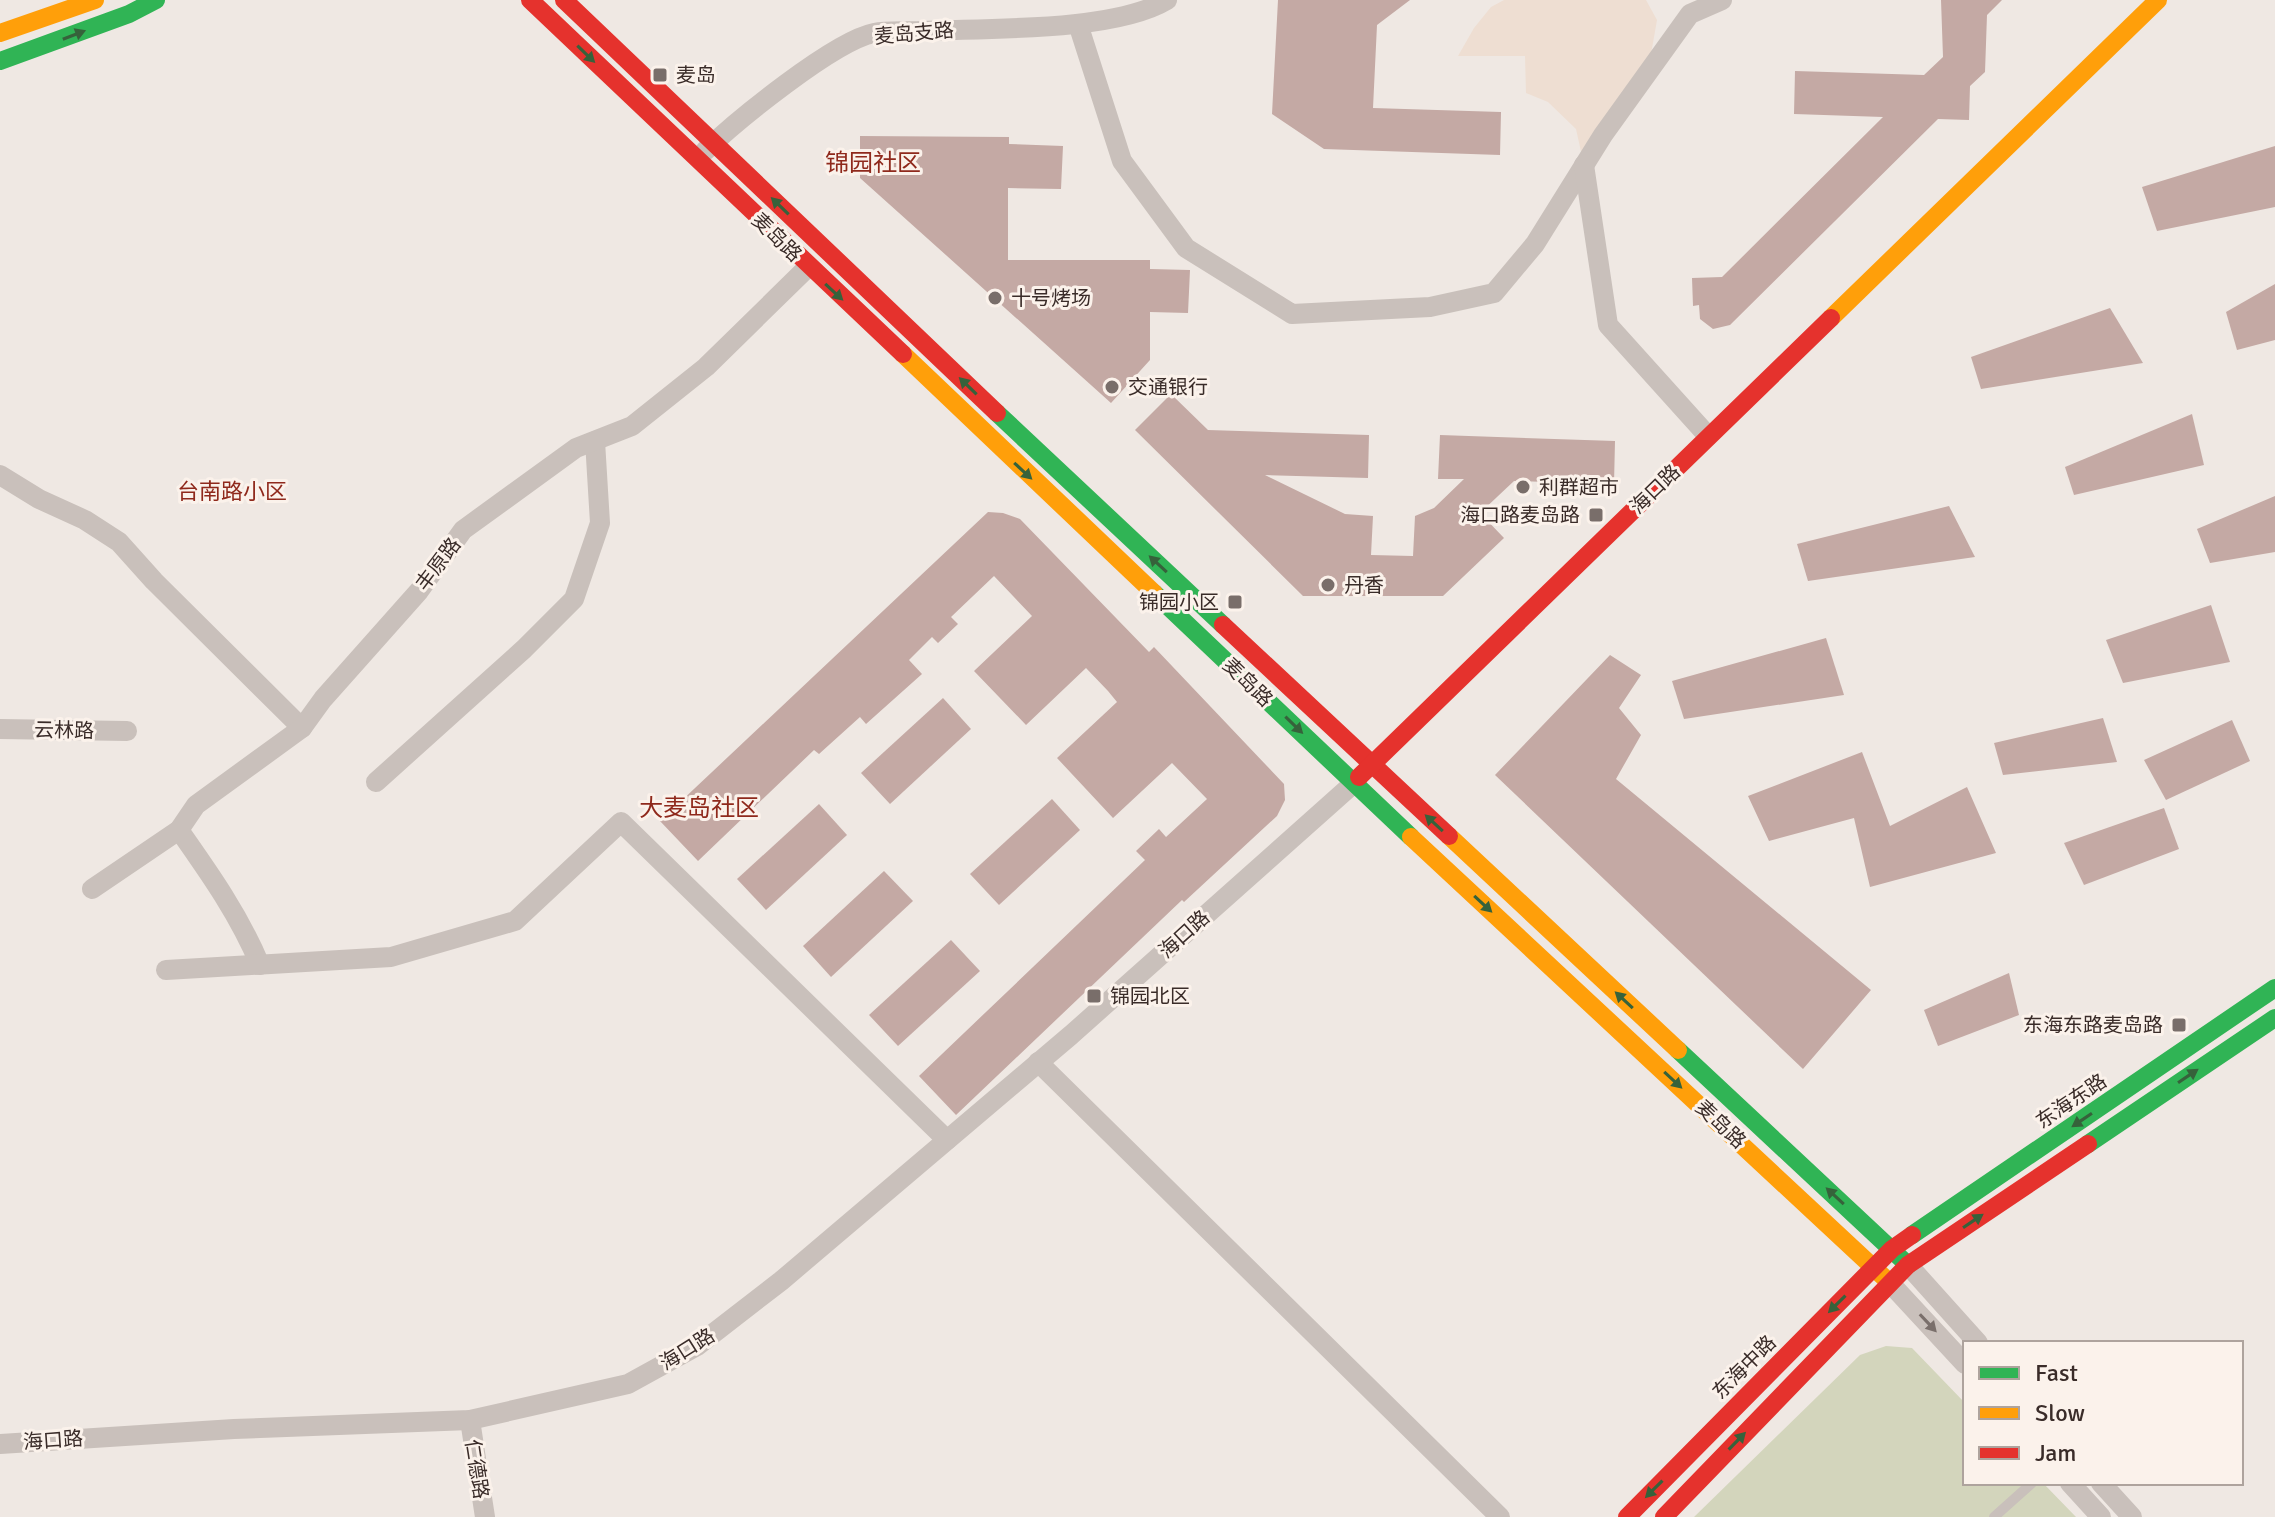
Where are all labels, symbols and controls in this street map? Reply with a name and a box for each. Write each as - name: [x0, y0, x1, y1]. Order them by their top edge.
- street label: 麦岛支路: [873, 18, 955, 49]
- one-way arrow: [62, 28, 86, 41]
- one-way arrow: [576, 44, 595, 62]
- place label: 麦岛: [676, 63, 716, 88]
- marker: 麦岛: [651, 66, 669, 84]
- district label: 锦园社区: [825, 148, 921, 178]
- one-way arrow: [771, 198, 790, 216]
- street label: 麦岛路: [746, 208, 807, 267]
- one-way arrow: [824, 282, 843, 301]
- place label: 十号烤场: [1011, 286, 1091, 311]
- marker: 十号烤场: [986, 289, 1004, 307]
- place label: 交通银行: [1128, 375, 1208, 400]
- one-way arrow: [959, 377, 978, 396]
- marker: 交通银行: [1103, 378, 1121, 396]
- street label: 海口路: [1625, 460, 1686, 519]
- one-way arrow: [1013, 461, 1032, 479]
- place label: 利群超市: [1539, 475, 1619, 500]
- district label: 台南路小区: [177, 478, 287, 505]
- marker: 利群超市: [1514, 478, 1532, 496]
- place label: 海口路麦岛路: [1460, 503, 1580, 528]
- marker: 海口路麦岛路: [1587, 506, 1605, 524]
- street label: 丰原路: [410, 533, 466, 596]
- one-way arrow: [1149, 555, 1168, 573]
- place label: 丹香: [1344, 573, 1384, 598]
- marker: 丹香: [1319, 576, 1337, 594]
- place label: 锦园小区: [1139, 590, 1219, 615]
- marker: 锦园小区: [1226, 593, 1244, 611]
- street label: 麦岛路: [1217, 653, 1278, 712]
- one-way arrow: [1284, 716, 1303, 734]
- street label: 云林路: [34, 717, 94, 744]
- district label: 大麦岛社区: [639, 793, 759, 823]
- one-way arrow: [1424, 815, 1443, 833]
- one-way arrow: [1473, 894, 1492, 912]
- street label: 海口路: [1154, 905, 1215, 964]
- place label: 锦园北区: [1110, 984, 1190, 1009]
- marker: 锦园北区: [1085, 987, 1103, 1005]
- one-way arrow: [1615, 992, 1634, 1010]
- place label: 东海东路麦岛路: [2023, 1013, 2163, 1038]
- marker: 东海东路麦岛路: [2170, 1016, 2188, 1034]
- street label: 东海东路: [2031, 1069, 2111, 1134]
- one-way arrow: [2178, 1069, 2199, 1084]
- one-way arrow: [1664, 1071, 1683, 1089]
- street label: 麦岛路: [1690, 1095, 1751, 1154]
- one-way arrow: [2071, 1112, 2092, 1127]
- one-way arrow: [1826, 1188, 1845, 1206]
- one-way arrow: [1962, 1214, 1983, 1229]
- one-way arrow: [1828, 1294, 1847, 1313]
- one-way arrow: [1919, 1313, 1937, 1332]
- street label: 海口路: [655, 1323, 719, 1376]
- street label: 东海中路: [1707, 1330, 1781, 1404]
- legend: [1963, 1341, 2243, 1485]
- text: Fast: [2035, 1358, 2078, 1388]
- text: Slow: [2035, 1398, 2085, 1428]
- street label: 海口路: [22, 1426, 84, 1455]
- one-way arrow: [1728, 1432, 1746, 1451]
- street label: 仁德路: [459, 1437, 494, 1501]
- text: Jam: [2035, 1438, 2076, 1468]
- one-way arrow: [1645, 1479, 1664, 1498]

